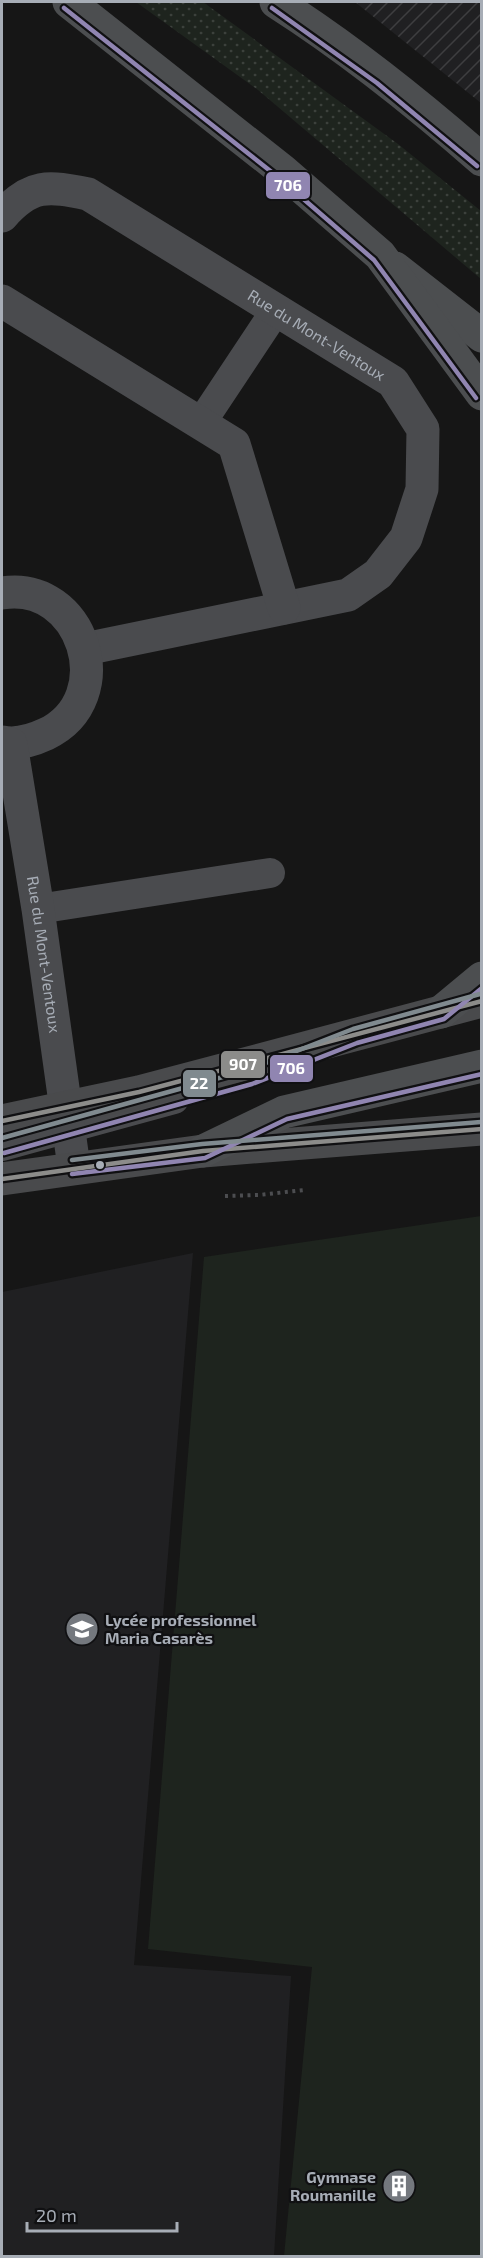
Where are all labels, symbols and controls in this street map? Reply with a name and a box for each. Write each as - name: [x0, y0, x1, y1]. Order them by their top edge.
- line badge: 706: [265, 171, 311, 200]
- text: 706: [274, 175, 302, 194]
- street label: Rue du Mont-Ventoux: [245, 285, 390, 384]
- street label: Rue du Mont-Ventoux: [24, 875, 65, 1034]
- line badge: 907: [220, 1050, 266, 1079]
- text: 907: [229, 1054, 258, 1073]
- line badge: 706: [269, 1054, 314, 1083]
- text: 706: [277, 1058, 305, 1077]
- line badge: 22: [182, 1069, 217, 1098]
- text: 22: [190, 1073, 208, 1092]
- unlabelled marker: [94, 1159, 106, 1171]
- place label: Lycée professionnel Maria Casarès: [105, 1610, 257, 1647]
- school or university icon: Lycée professionnel Maria Casarès: [64, 1611, 100, 1647]
- place label: Gymnase Roumanille: [290, 2167, 376, 2204]
- building icon: Gymnase Roumanille: [381, 2168, 417, 2204]
- scale bar: [27, 2195, 177, 2233]
- text: 20 m: [36, 2204, 77, 2226]

